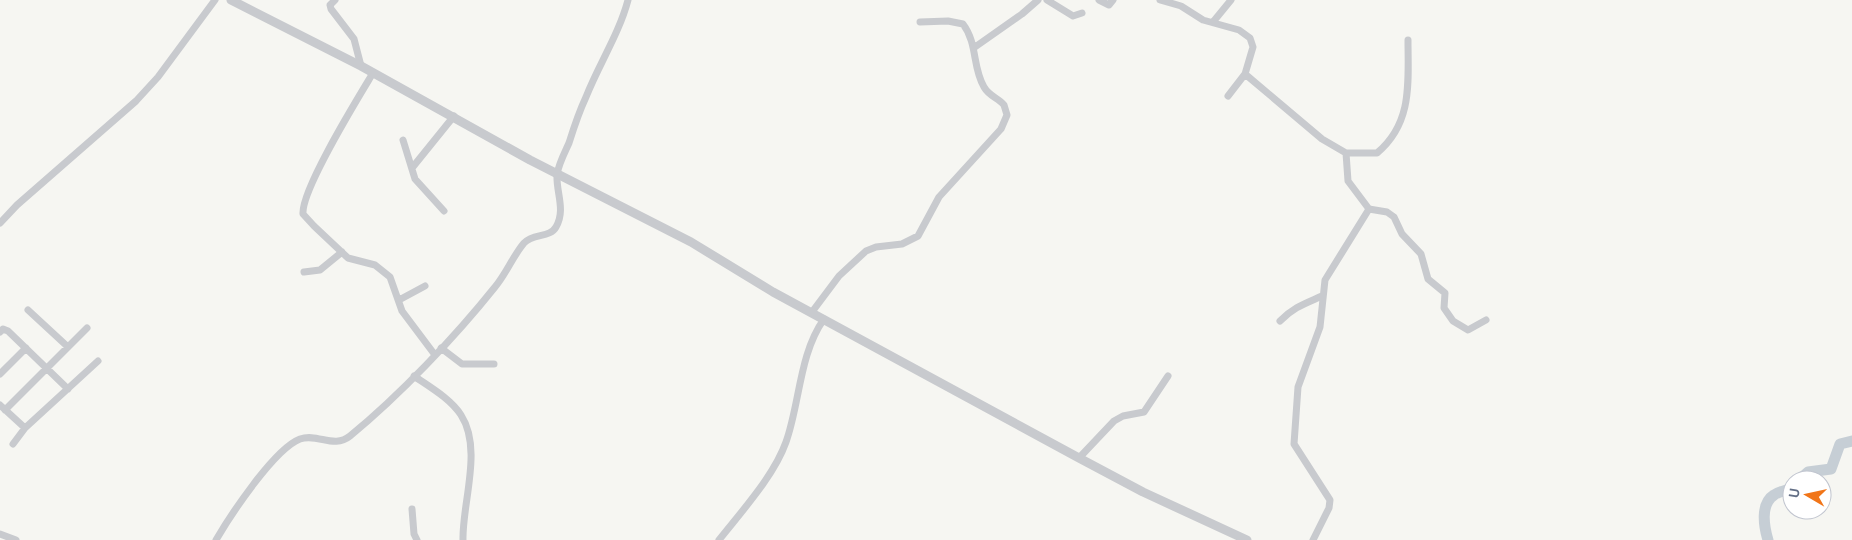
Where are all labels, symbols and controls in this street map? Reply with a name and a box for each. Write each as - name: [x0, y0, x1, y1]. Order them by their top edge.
- north arrow: [1782, 470, 1832, 520]
- text: U: [1785, 487, 1804, 499]

